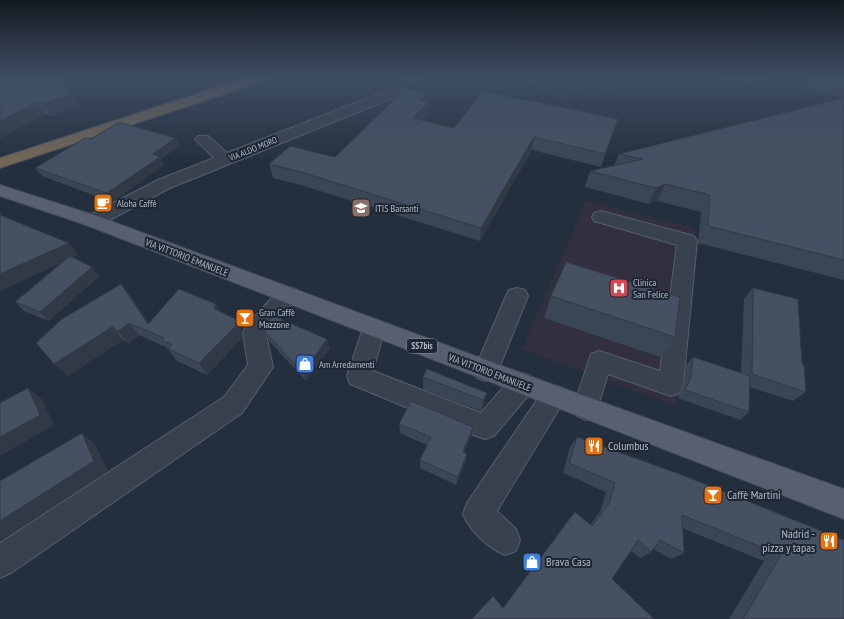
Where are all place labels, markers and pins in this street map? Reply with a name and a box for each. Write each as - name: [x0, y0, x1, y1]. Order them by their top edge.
- cafe icon: Aloha Caffè: [92, 192, 114, 214]
- place label: Aloha Caffè: [117, 197, 157, 210]
- school or university icon: ITIS Barsanti: [350, 197, 372, 219]
- place label: ITIS Barsanti: [375, 202, 419, 215]
- place label: Clinica San Felice: [633, 276, 668, 301]
- hospital icon: Clinica San Felice: [608, 277, 630, 299]
- place label: Gran Caffè Mazzone: [259, 306, 295, 331]
- bar icon: Gran Caffè Mazzone: [234, 307, 256, 329]
- shop icon: Am Arredamenti: [294, 353, 316, 375]
- place label: Am Arredamenti: [319, 358, 375, 371]
- restaurant icon: Columbus: [583, 435, 605, 457]
- place label: Columbus: [608, 438, 649, 453]
- bar icon: Caffè Martini: [702, 484, 724, 506]
- place label: Caffè Martini: [727, 487, 781, 502]
- place label: Nadrid - pizza y tapas: [762, 526, 815, 555]
- restaurant icon: Nadrid - pizza y tapas: [818, 530, 840, 552]
- shop icon: Brava Casa: [521, 551, 543, 573]
- place label: Brava Casa: [546, 554, 591, 569]

